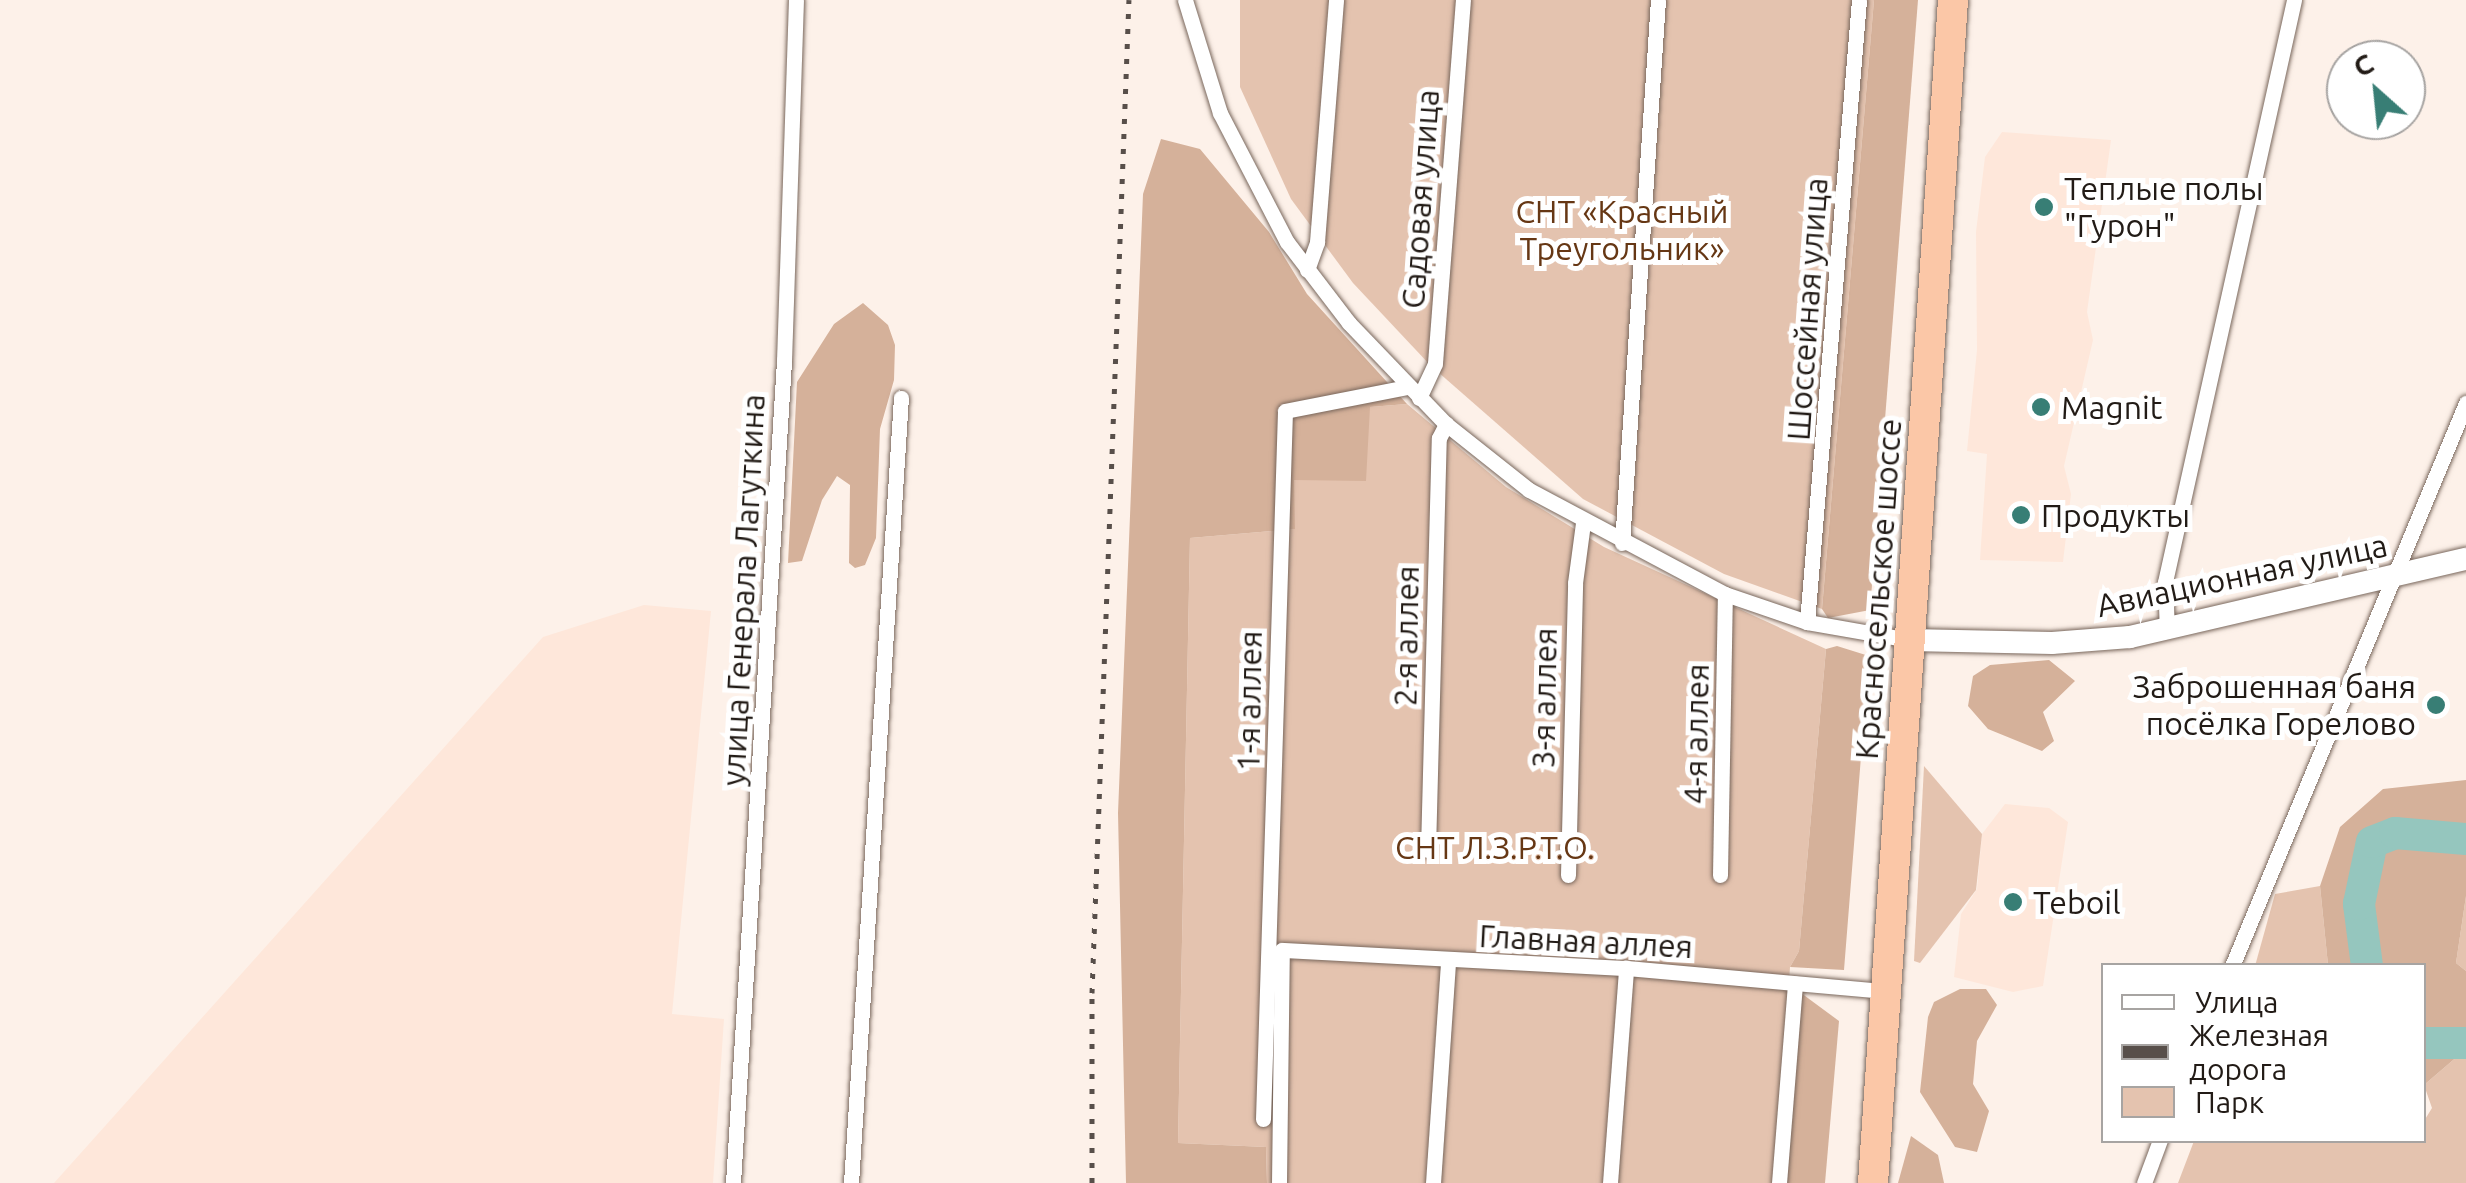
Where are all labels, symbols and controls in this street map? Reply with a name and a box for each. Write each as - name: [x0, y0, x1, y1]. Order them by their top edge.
- north arrow: [2326, 40, 2426, 140]
- text: С: [2348, 47, 2378, 82]
- street label: Садовая улица: [1393, 88, 1447, 310]
- place label: Теплые полы "Гурон": [2064, 170, 2264, 245]
- street label: Шоссейная улица: [1779, 176, 1835, 442]
- park label: СНТ «Красный Треугольник»: [1515, 193, 1729, 268]
- marker: Теплые полы "Гурон": [2033, 196, 2055, 218]
- place label: Magnit: [2061, 388, 2162, 426]
- street label: улица Генерала Лагуткина: [714, 393, 772, 787]
- marker: Magnit: [2030, 396, 2052, 418]
- street label: Красносельское шоссе: [1847, 417, 1909, 761]
- place label: Продукты: [2041, 496, 2190, 534]
- marker: Продукты: [2010, 504, 2032, 526]
- street label: Авиационная улица: [2093, 525, 2391, 625]
- street label: 2-я аллея: [1386, 565, 1426, 707]
- street label: 3-я аллея: [1524, 627, 1564, 769]
- street label: 1-я аллея: [1229, 630, 1269, 772]
- street label: 4-я аллея: [1676, 663, 1716, 805]
- place label: Заброшенная баня посёлка Горелово: [2132, 668, 2416, 743]
- marker: Заброшенная баня посёлка Горелово: [2425, 694, 2447, 716]
- park label: СНТ Л.З.Р.Т.О.: [1395, 828, 1595, 866]
- place label: Teboil: [2033, 883, 2121, 921]
- marker: Teboil: [2002, 891, 2024, 913]
- street label: Главная аллея: [1478, 916, 1694, 966]
- legend: [2101, 963, 2426, 1143]
- text: Улица: [2195, 985, 2279, 1019]
- text: Железная дорога: [2189, 1018, 2329, 1086]
- text: Парк: [2195, 1085, 2264, 1119]

